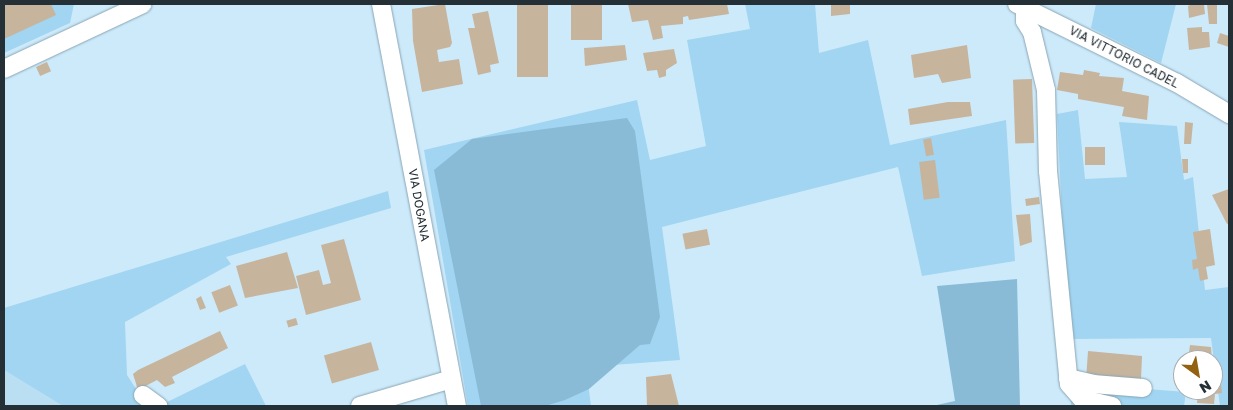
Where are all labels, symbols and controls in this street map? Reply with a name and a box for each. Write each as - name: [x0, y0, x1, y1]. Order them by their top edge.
- street label: VIA VITTORIO CADEL: [1067, 23, 1181, 91]
- street label: VIA DOGANA: [406, 168, 432, 242]
- north arrow: [1173, 350, 1223, 400]
- text: N: [1197, 377, 1215, 397]

